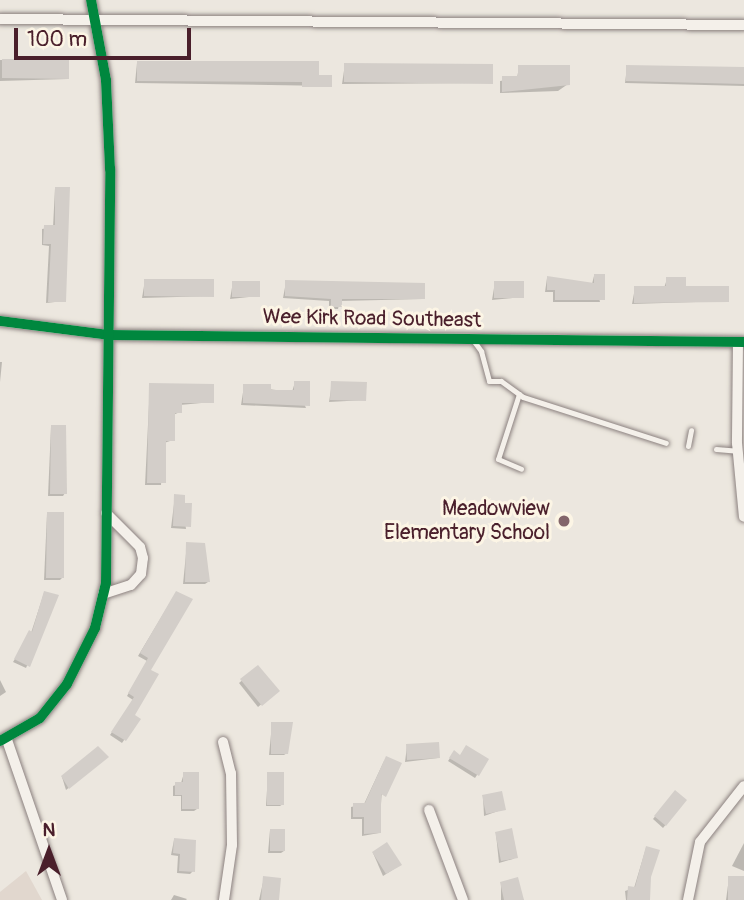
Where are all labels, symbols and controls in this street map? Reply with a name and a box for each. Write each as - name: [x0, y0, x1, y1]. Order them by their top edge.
- scale bar: [18, 14, 194, 58]
- text: 100 m: [27, 26, 87, 53]
- street label: Wee Kirk Road Southeast: [262, 304, 482, 334]
- place label: Meadowview Elementary School: [384, 496, 550, 546]
- marker: Meadowview Elementary School: [556, 513, 572, 529]
- north arrow: [14, 816, 84, 886]
- text: N: [43, 818, 55, 842]

